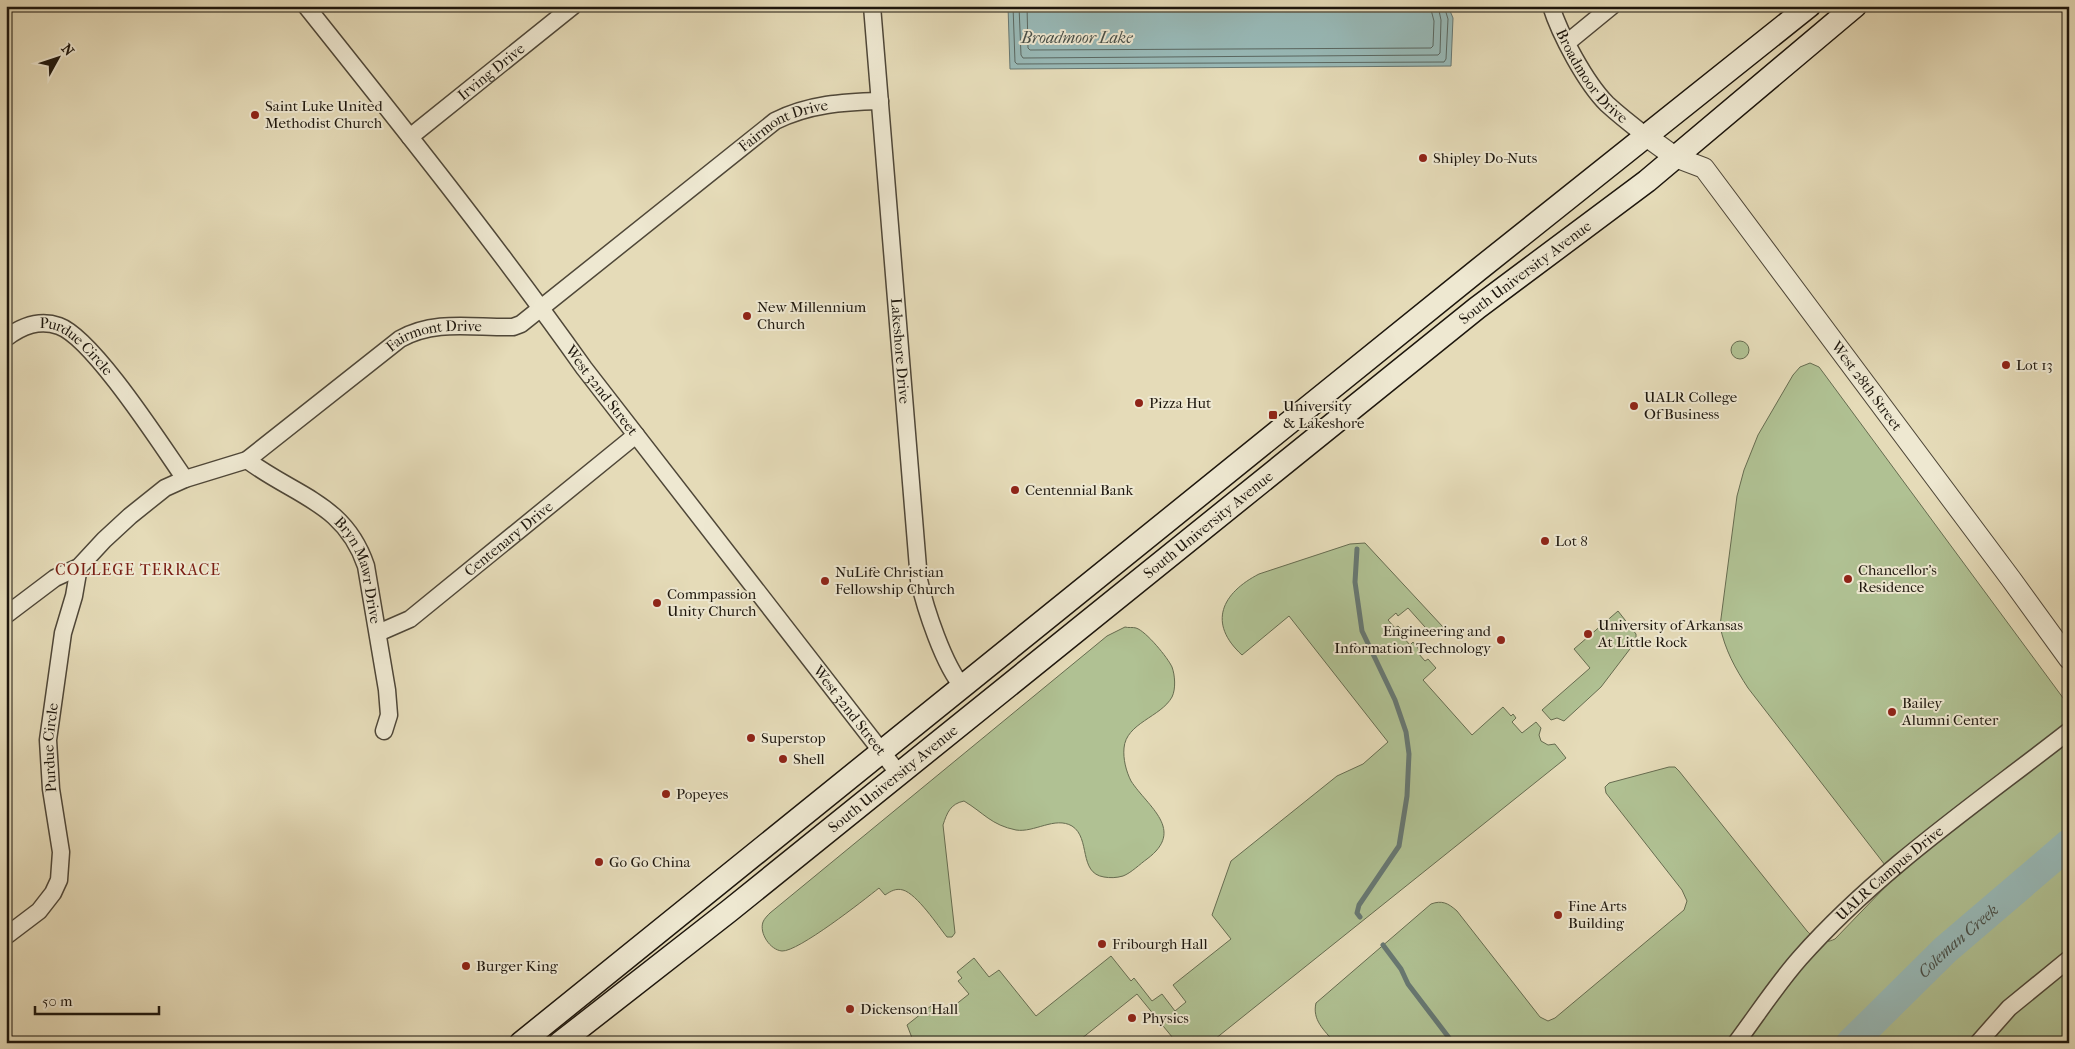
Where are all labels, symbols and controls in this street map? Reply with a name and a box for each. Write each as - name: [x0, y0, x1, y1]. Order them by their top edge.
- street label: Broadmoor Drive: [1552, 26, 1632, 127]
- water label: Broadmoor Lake: [1020, 28, 1133, 47]
- north arrow: [32, 32, 82, 82]
- street label: Irving Drive: [454, 39, 529, 104]
- text: N: [58, 40, 78, 60]
- street label: Fairmont Drive: [735, 96, 830, 156]
- place label: Saint Luke United Methodist Church: [265, 97, 383, 132]
- marker: Saint Luke United Methodist Church: [249, 109, 261, 121]
- place label: Shipley Do-Nuts: [1433, 149, 1538, 167]
- marker: Shipley Do-Nuts: [1417, 152, 1429, 164]
- street label: South University Avenue: [1455, 216, 1595, 328]
- street label: Lakeshore Drive: [887, 297, 914, 405]
- place label: New Millennium Church: [757, 298, 867, 333]
- marker: New Millennium Church: [741, 310, 753, 322]
- street label: Purdue Circle: [39, 314, 117, 380]
- street label: Fairmont Drive: [382, 317, 483, 356]
- street label: West 28th Street: [1827, 337, 1907, 435]
- street label: West 32nd Street: [561, 341, 642, 440]
- place label: Lot 13: [2016, 356, 2053, 374]
- marker: Lot 13: [2000, 359, 2012, 371]
- place label: UALR College Of Business: [1644, 388, 1738, 423]
- place label: Pizza Hut: [1149, 394, 1212, 412]
- marker: Pizza Hut: [1133, 397, 1145, 409]
- place label: University & Lakeshore: [1283, 397, 1365, 432]
- marker: UALR College Of Business: [1628, 400, 1640, 412]
- marker: University & Lakeshore: [1267, 409, 1279, 421]
- street label: South University Avenue: [1140, 467, 1277, 582]
- place label: Centennial Bank: [1025, 481, 1133, 499]
- marker: Centennial Bank: [1009, 484, 1021, 496]
- street label: Centenary Drive: [461, 497, 557, 580]
- street label: Bryn Mawr Drive: [331, 513, 385, 626]
- place label: Lot 8: [1555, 532, 1588, 550]
- marker: Lot 8: [1539, 535, 1551, 547]
- district label: COLLEGE TERRACE: [55, 560, 221, 579]
- place label: Chancellor's Residence: [1858, 561, 1937, 596]
- place label: NuLife Christian Fellowship Church: [835, 563, 955, 598]
- marker: Chancellor's Residence: [1842, 573, 1854, 585]
- marker: NuLife Christian Fellowship Church: [819, 575, 831, 587]
- place label: Commpassion Unity Church: [667, 585, 757, 620]
- marker: Commpassion Unity Church: [651, 597, 663, 609]
- place label: University of Arkansas At Little Rock: [1597, 616, 1743, 651]
- place label: Engineering and Information Technology: [1334, 622, 1492, 657]
- marker: University of Arkansas At Little Rock: [1582, 628, 1594, 640]
- marker: Engineering and Information Technology: [1495, 634, 1507, 646]
- street label: West 32nd Street: [809, 661, 891, 760]
- place label: Bailey Alumni Center: [1901, 694, 1999, 729]
- street label: Purdue Circle: [39, 701, 62, 793]
- marker: Bailey Alumni Center: [1886, 706, 1898, 718]
- street label: South University Avenue: [825, 721, 962, 836]
- place label: Superstop: [761, 729, 826, 747]
- marker: Superstop: [745, 732, 757, 744]
- place label: Shell: [793, 750, 825, 768]
- marker: Shell: [777, 753, 789, 765]
- place label: Popeyes: [676, 785, 729, 803]
- marker: Popeyes: [660, 788, 672, 800]
- street label: UALR Campus Drive: [1832, 822, 1947, 924]
- place label: Go Go China: [609, 853, 692, 871]
- marker: Go Go China: [593, 856, 605, 868]
- place label: Fine Arts Building: [1568, 897, 1627, 932]
- water label: Coleman Creek: [1914, 900, 2002, 982]
- marker: Fine Arts Building: [1552, 909, 1564, 921]
- place label: Fribourgh Hall: [1112, 935, 1208, 953]
- marker: Fribourgh Hall: [1096, 938, 1108, 950]
- place label: Burger King: [476, 957, 559, 975]
- marker: Burger King: [460, 960, 472, 972]
- scale bar: [35, 984, 159, 1016]
- text: 50 m: [42, 992, 73, 1010]
- place label: Dickenson Hall: [860, 1000, 958, 1018]
- marker: Dickenson Hall: [844, 1003, 856, 1015]
- place label: Physics: [1142, 1009, 1189, 1027]
- marker: Physics: [1126, 1012, 1138, 1024]

